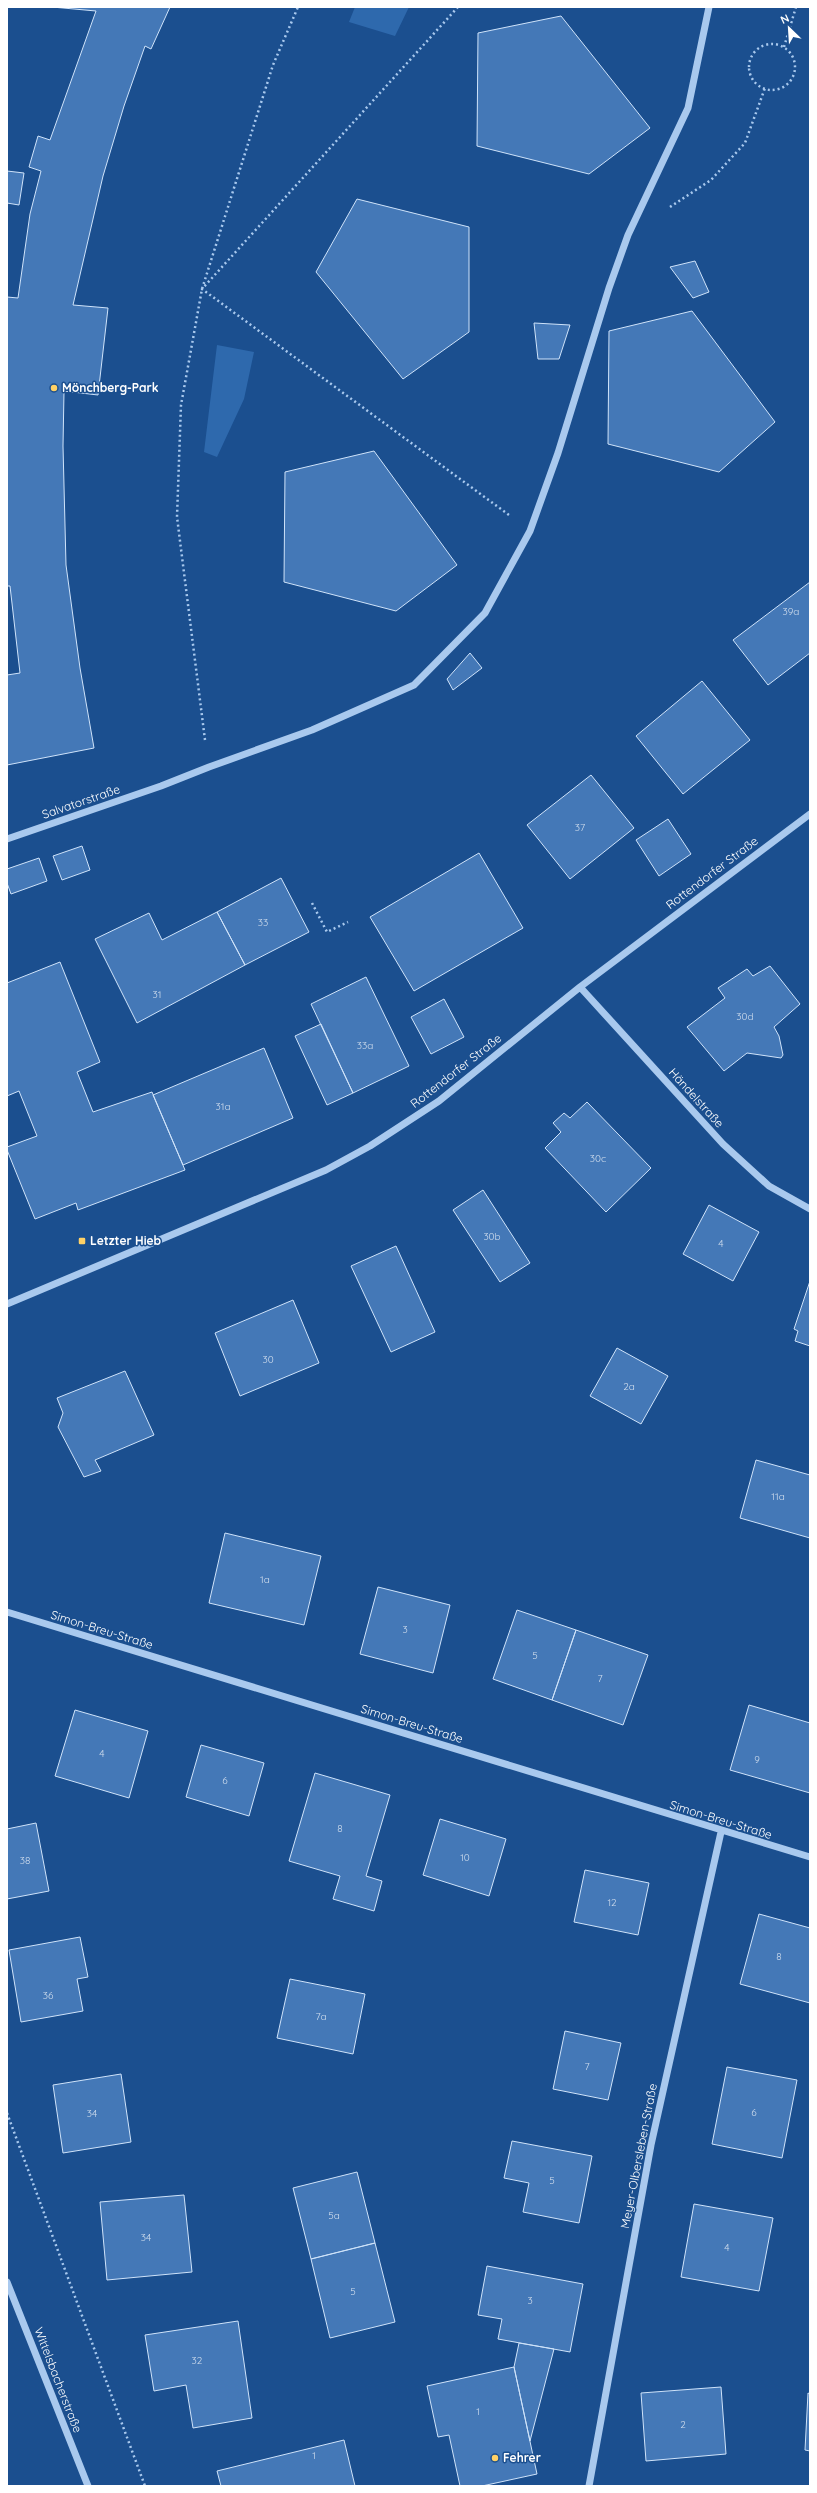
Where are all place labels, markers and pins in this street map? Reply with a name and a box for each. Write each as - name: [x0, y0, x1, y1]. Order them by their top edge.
- place label: Mönchberg-Park: [62, 380, 159, 395]
- marker: Mönchberg-Park: [49, 383, 59, 393]
- place label: Letzter Hieb: [90, 1233, 162, 1248]
- marker: Letzter Hieb: [77, 1236, 87, 1246]
- place label: Fehrer: [503, 2450, 541, 2465]
- marker: Fehrer: [490, 2453, 500, 2463]

